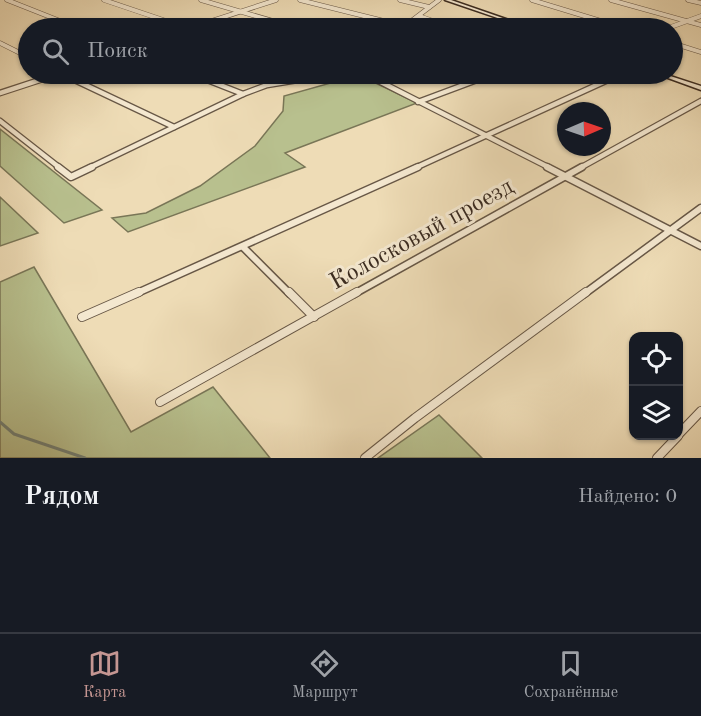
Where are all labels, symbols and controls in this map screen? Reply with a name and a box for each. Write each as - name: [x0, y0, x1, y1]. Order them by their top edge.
- search box: [18, 18, 683, 84]
- icon: search: [39, 35, 72, 68]
- text: Поиск: [87, 40, 148, 62]
- north arrow: [557, 102, 611, 156]
- street label: Колосковый проезд: [326, 175, 518, 295]
- map controls: [629, 332, 683, 440]
- button: locate: [629, 332, 683, 386]
- button: layers: [629, 386, 683, 440]
- text: Рядом: [24, 484, 99, 510]
- text: Найдено: 0: [578, 487, 677, 507]
- tab: Карта: [83, 647, 126, 703]
- tab: Маршрут: [292, 647, 358, 703]
- tab: Сохранённые: [524, 647, 618, 703]

